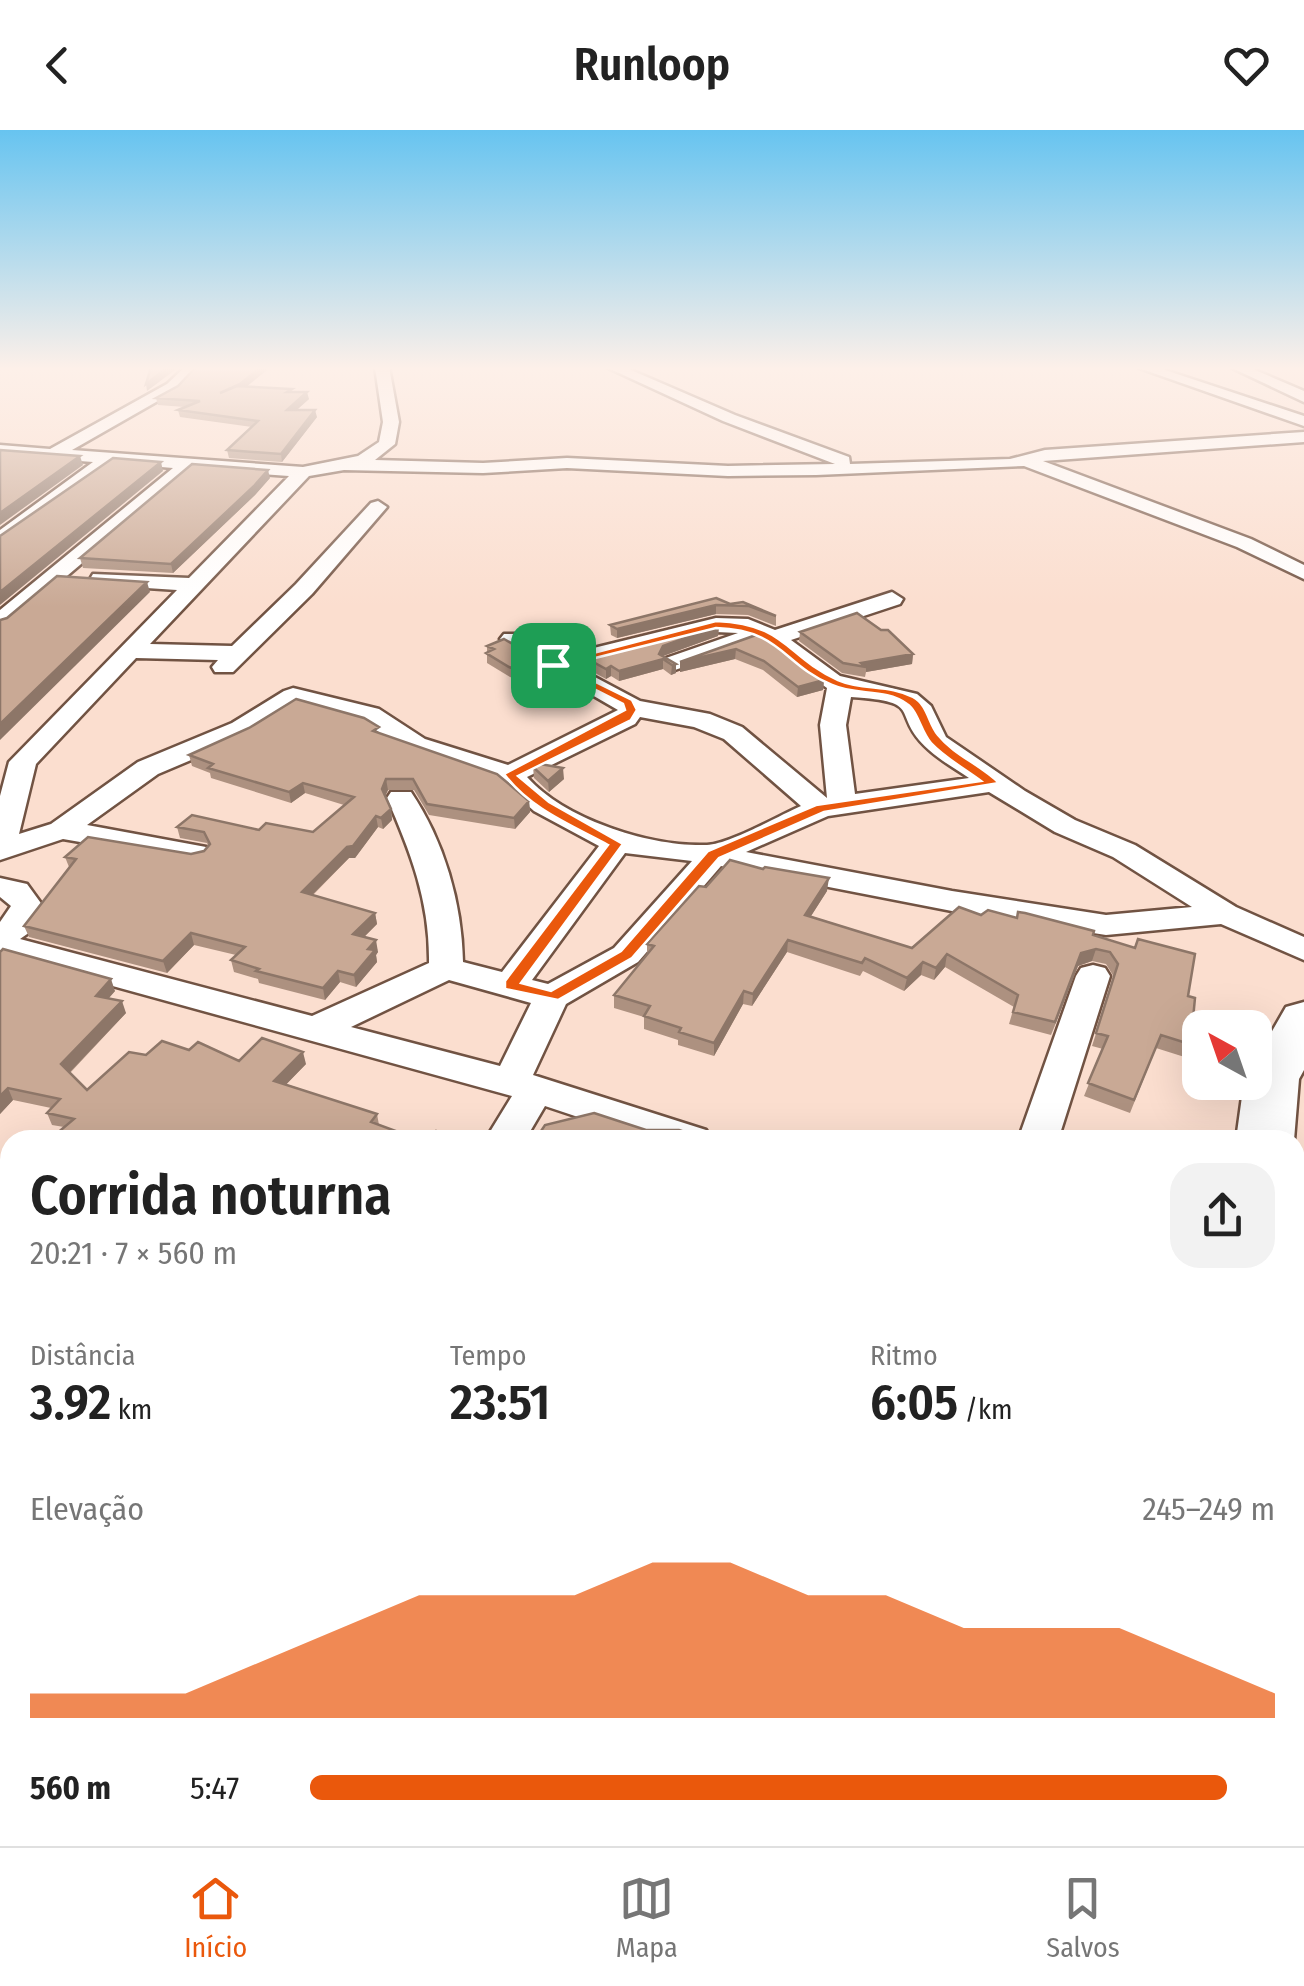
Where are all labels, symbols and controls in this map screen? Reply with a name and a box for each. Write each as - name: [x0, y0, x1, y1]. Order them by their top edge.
- icon: back: [30, 38, 85, 93]
- text: Runloop: [574, 38, 730, 92]
- icon: heart: [1219, 38, 1274, 93]
- pin: [511, 623, 596, 708]
- icon: arrive: [526, 638, 581, 693]
- north arrow: [1182, 1010, 1272, 1100]
- map controls: [1182, 1010, 1272, 1100]
- text: Corrida noturna: [30, 1163, 392, 1229]
- button: share: [1170, 1163, 1275, 1268]
- text: 20:21 · 7 × 560 m: [30, 1234, 237, 1272]
- text: Distância: [30, 1339, 135, 1372]
- text: Tempo: [450, 1339, 526, 1372]
- text: Ritmo: [870, 1339, 938, 1372]
- text: 3.92: [30, 1372, 111, 1432]
- text: 23:51: [450, 1372, 550, 1432]
- text: 6:05: [870, 1372, 958, 1432]
- text: km: [111, 1393, 152, 1426]
- text: /km: [958, 1393, 1013, 1426]
- text: Elevação: [30, 1490, 144, 1528]
- text: 245–249 m: [1142, 1490, 1275, 1528]
- text: 560 m: [30, 1769, 111, 1807]
- text: 5:47: [190, 1769, 239, 1807]
- tab: Início: [184, 1871, 247, 1964]
- tab: Mapa: [616, 1871, 678, 1964]
- tab: Salvos: [1046, 1871, 1120, 1964]

